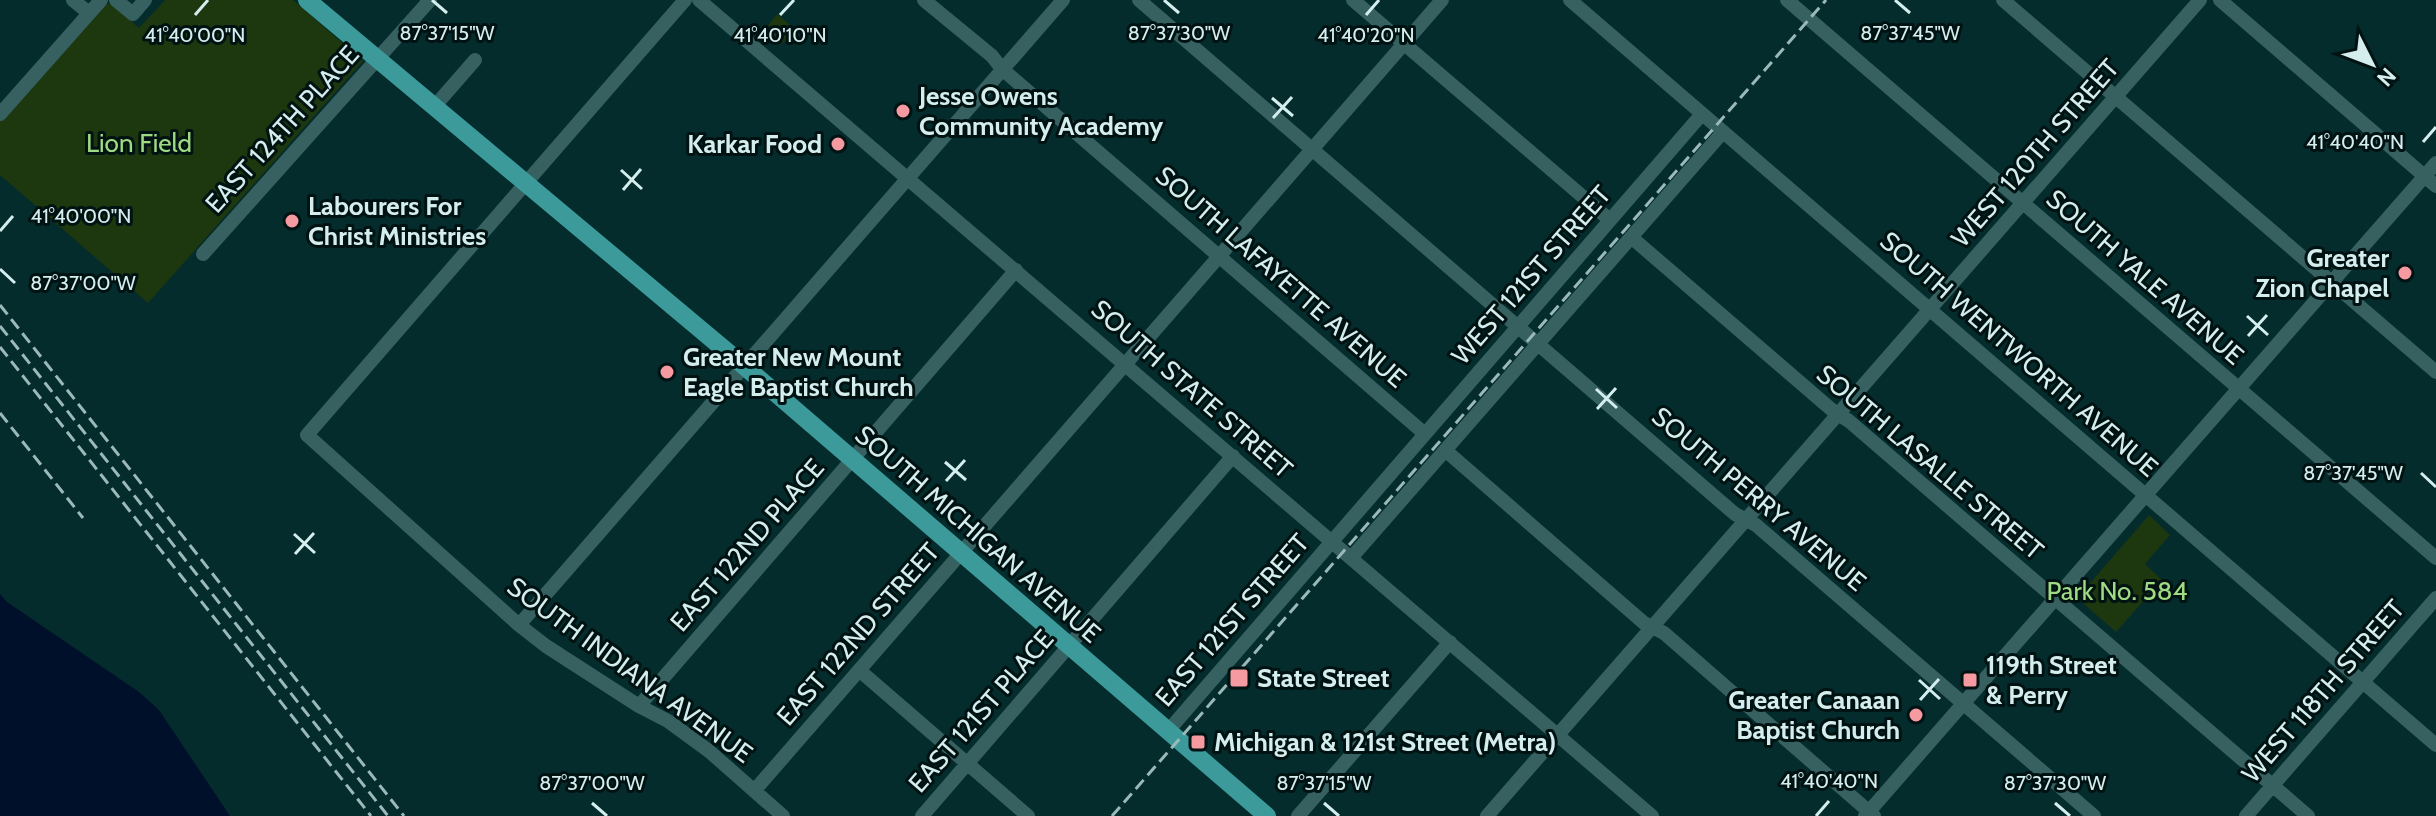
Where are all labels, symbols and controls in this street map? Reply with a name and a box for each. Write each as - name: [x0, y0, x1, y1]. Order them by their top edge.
- text: 87°37'15"W: [399, 21, 495, 45]
- text: 87°37'30"W: [1128, 21, 1230, 45]
- text: 87°37'45"W: [1860, 21, 1960, 45]
- text: 41°40'00"N: [145, 23, 245, 47]
- text: 41°40'10"N: [733, 23, 827, 47]
- text: 41°40'20"N: [1317, 23, 1415, 47]
- north arrow: [2332, 24, 2412, 104]
- street label: EAST 124TH PLACE: [198, 39, 366, 219]
- street label: WEST 120TH STREET: [1944, 52, 2126, 254]
- text: N: [2371, 62, 2402, 92]
- place label: Jesse Owens Community Academy: [918, 80, 1163, 142]
- marker: Jesse Owens Community Academy: [894, 102, 912, 120]
- park label: Lion Field: [86, 127, 192, 159]
- place label: Karkar Food: [687, 128, 822, 160]
- text: 41°40'40"N: [2306, 130, 2404, 154]
- marker: Karkar Food: [829, 135, 847, 153]
- street label: SOUTH LAFAYETTE AVENUE: [1149, 160, 1413, 394]
- street label: WEST 121ST STREET: [1445, 179, 1618, 371]
- street label: SOUTH YALE AVENUE: [2040, 183, 2250, 371]
- place label: Labourers For Christ Ministries: [308, 190, 486, 252]
- text: 41°40'00"N: [31, 204, 131, 228]
- marker: Labourers For Christ Ministries: [283, 212, 301, 230]
- street label: SOUTH WENTWORTH AVENUE: [1874, 225, 2164, 483]
- place label: Greater Zion Chapel: [2255, 242, 2389, 304]
- marker: Greater Zion Chapel: [2396, 264, 2414, 282]
- text: 87°37'00"W: [30, 271, 136, 295]
- street label: SOUTH STATE STREET: [1085, 293, 1299, 485]
- place label: Greater New Mount Eagle Baptist Church: [683, 341, 914, 403]
- street label: SOUTH LASALLE STREET: [1810, 358, 2050, 566]
- marker: Greater New Mount Eagle Baptist Church: [658, 363, 676, 381]
- street label: SOUTH PERRY AVENUE: [1645, 400, 1873, 598]
- street label: SOUTH MICHIGAN AVENUE: [849, 419, 1107, 649]
- street label: EAST 122ND PLACE: [663, 452, 831, 638]
- text: 87°37'45"W: [2303, 461, 2403, 485]
- street label: EAST 121ST STREET: [1148, 527, 1316, 713]
- street label: EAST 122ND STREET: [770, 536, 946, 732]
- street label: SOUTH INDIANA AVENUE: [501, 570, 759, 770]
- park label: Park No. 584: [2046, 575, 2188, 607]
- street label: WEST 118TH STREET: [2235, 593, 2411, 789]
- street label: EAST 121ST PLACE: [902, 623, 1060, 799]
- place label: 119th Street & Perry: [1986, 649, 2117, 711]
- place label: State Street: [1257, 662, 1389, 694]
- marker: State Street: [1228, 667, 1250, 689]
- marker: 119th Street & Perry: [1961, 671, 1979, 689]
- place label: Greater Canaan Baptist Church: [1728, 684, 1900, 746]
- marker: Greater Canaan Baptist Church: [1907, 706, 1925, 724]
- place label: Michigan & 121st Street (Metra): [1214, 726, 1556, 758]
- marker: Michigan & 121st Street (Metra): [1189, 733, 1207, 751]
- text: 41°40'40"N: [1780, 769, 1878, 793]
- text: 87°37'00"W: [539, 771, 645, 795]
- text: 87°37'15"W: [1276, 771, 1372, 795]
- text: 87°37'30"W: [2004, 771, 2106, 795]

